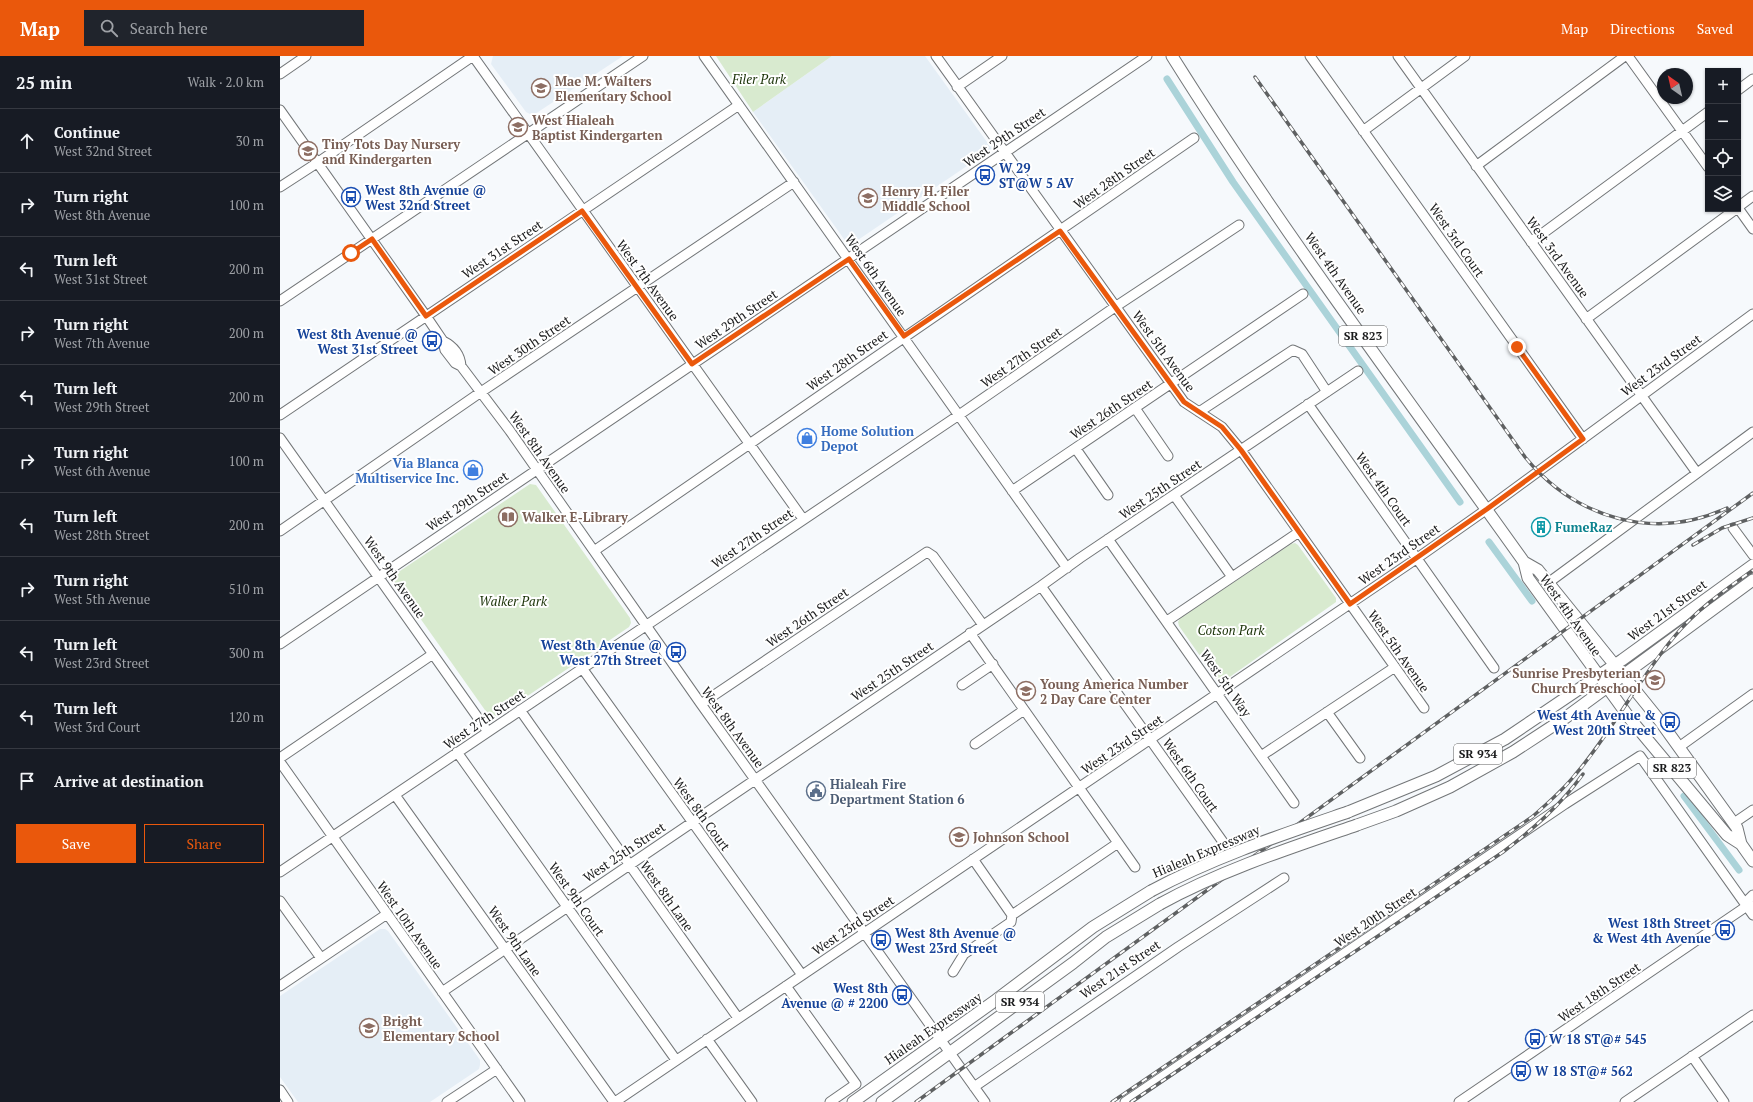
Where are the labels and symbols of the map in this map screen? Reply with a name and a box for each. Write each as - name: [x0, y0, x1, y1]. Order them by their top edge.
- north arrow: [1657, 68, 1693, 104]
- park label: Filer Park: [731, 70, 787, 88]
- place label: Mae M. Walters Elementary School: [555, 72, 672, 105]
- school or university icon: Mae M. Walters Elementary School: [530, 77, 552, 99]
- street label: West 29th Street: [959, 103, 1049, 171]
- place label: West Hialeah Baptist Kindergarten: [532, 111, 663, 144]
- school or university icon: West Hialeah Baptist Kindergarten: [507, 116, 529, 138]
- place label: Tiny Tots Day Nursery and Kindergarten: [322, 135, 461, 168]
- school or university icon: Tiny Tots Day Nursery and Kindergarten: [297, 140, 319, 162]
- street label: West 28th Street: [1070, 143, 1158, 213]
- place label: W 29 ST@W 5 AV: [999, 159, 1074, 192]
- bus stop icon: W 29 ST@W 5 AV: [974, 164, 996, 186]
- place label: West 8th Avenue @ West 32nd Street: [365, 181, 486, 214]
- place label: Henry H. Filer Middle School: [882, 182, 970, 215]
- bus stop icon: West 8th Avenue @ West 32nd Street: [340, 186, 362, 208]
- school or university icon: Henry H. Filer Middle School: [857, 187, 879, 209]
- street label: West 3rd Court: [1425, 199, 1489, 281]
- street label: West 3rd Avenue: [1522, 213, 1594, 301]
- street label: West 31st Street: [458, 215, 546, 283]
- street label: West 4th Avenue: [1301, 228, 1371, 318]
- street label: West 6th Avenue: [841, 230, 911, 320]
- street label: West 7th Avenue: [613, 236, 683, 324]
- route start: [342, 244, 360, 262]
- street label: West 29th Street: [691, 285, 781, 353]
- street label: West 5th Avenue: [1128, 307, 1200, 395]
- street label: West 30th Street: [484, 311, 574, 379]
- street label: West 27th Street: [977, 322, 1065, 392]
- place label: West 8th Avenue @ West 31st Street: [297, 325, 419, 358]
- street label: West 28th Street: [803, 325, 891, 395]
- road number: SR 823: [1339, 326, 1387, 346]
- bus stop icon: West 8th Avenue @ West 31st Street: [421, 330, 443, 352]
- street label: West 23rd Street: [1617, 330, 1705, 400]
- route end: [1508, 338, 1526, 356]
- street label: West 26th Street: [1066, 375, 1156, 443]
- street label: West 8th Avenue: [505, 407, 575, 497]
- place label: Home Solution Depot: [821, 422, 915, 455]
- shop icon: Home Solution Depot: [796, 427, 818, 449]
- street label: West 4th Court: [1352, 448, 1416, 530]
- place label: Via Blanca Multiservice Inc.: [355, 454, 460, 487]
- street label: West 25th Street: [1115, 455, 1205, 523]
- shop icon: Via Blanca Multiservice Inc.: [462, 459, 484, 481]
- street label: West 29th Street: [422, 467, 512, 535]
- street label: West 27th Street: [708, 504, 797, 572]
- library icon: Walker E-Library: [497, 506, 519, 528]
- place label: Walker E-Library: [522, 508, 629, 526]
- building icon: FumeRaz: [1530, 516, 1552, 538]
- place label: FumeRaz: [1555, 518, 1613, 536]
- street label: West 23rd Street: [1355, 519, 1443, 589]
- street label: West 9th Avenue: [360, 532, 430, 622]
- street label: West 4th Avenue: [1536, 570, 1606, 660]
- street label: West 21st Street: [1624, 575, 1710, 645]
- street label: West 26th Street: [762, 583, 852, 651]
- park label: Walker Park: [479, 592, 548, 610]
- street label: West 5th Avenue: [1364, 606, 1434, 696]
- park label: Cotson Park: [1197, 621, 1265, 639]
- place label: West 8th Avenue @ West 27th Street: [541, 636, 663, 669]
- street label: West 25th Street: [847, 637, 937, 705]
- bus stop icon: West 8th Avenue @ West 27th Street: [665, 641, 687, 663]
- street label: West 5th Way: [1196, 646, 1256, 721]
- place label: Sunrise Presbyterian Church Preschool: [1512, 664, 1642, 697]
- school or university icon: Sunrise Presbyterian Church Preschool: [1644, 669, 1666, 691]
- place label: Young America Number 2 Day Care Center: [1040, 675, 1189, 708]
- school or university icon: Young America Number 2 Day Care Center: [1015, 680, 1037, 702]
- street label: West 8th Avenue: [697, 683, 769, 771]
- street label: West 27th Street: [440, 685, 529, 753]
- place label: West 4th Avenue & West 20th Street: [1537, 706, 1657, 739]
- street label: West 23rd Street: [1077, 710, 1167, 778]
- bus stop icon: West 4th Avenue & West 20th Street: [1659, 711, 1681, 733]
- street label: West 6th Court: [1159, 734, 1223, 816]
- road number: SR 934: [1454, 744, 1502, 764]
- road number: SR 823: [1648, 758, 1696, 778]
- street label: West 8th Court: [669, 774, 735, 854]
- place label: Hialeah Fire Department Station 6: [830, 775, 965, 808]
- public building icon: Hialeah Fire Department Station 6: [805, 780, 827, 802]
- street label: West 25th Street: [579, 818, 669, 886]
- street label: Hialeah Expressway: [1150, 820, 1263, 882]
- school or university icon: Johnson School: [948, 826, 970, 848]
- place label: Johnson School: [973, 828, 1069, 846]
- street label: West 8th Lane: [636, 857, 698, 935]
- street label: West 9th Court: [545, 858, 609, 940]
- street label: West 10th Avenue: [373, 878, 447, 972]
- street label: West 20th Street: [1330, 883, 1420, 951]
- street label: West 23rd Street: [808, 891, 898, 959]
- street label: West 9th Lane: [484, 902, 546, 980]
- place label: West 18th Street & West 4th Avenue: [1592, 914, 1712, 947]
- bus stop icon: West 18th Street & West 4th Avenue: [1714, 919, 1736, 941]
- place label: West 8th Avenue @ West 23rd Street: [895, 924, 1016, 957]
- bus stop icon: West 8th Avenue @ West 23rd Street: [870, 929, 892, 951]
- street label: West 21st Street: [1076, 935, 1164, 1003]
- street label: West 18th Street: [1554, 958, 1644, 1026]
- place label: West 8th Avenue @ # 2200: [781, 979, 889, 1012]
- bus stop icon: West 8th Avenue @ # 2200: [891, 984, 913, 1006]
- street label: Hialeah Expressway: [881, 987, 986, 1068]
- road number: SR 934: [996, 992, 1044, 1012]
- place label: Bright Elementary School: [383, 1012, 500, 1045]
- school or university icon: Bright Elementary School: [358, 1017, 380, 1039]
- bus stop icon: W 18 ST@# 545: [1524, 1028, 1546, 1050]
- place label: W 18 ST@# 545: [1549, 1030, 1647, 1048]
- bus stop icon: W 18 ST@# 562: [1510, 1060, 1532, 1082]
- place label: W 18 ST@# 562: [1535, 1062, 1633, 1080]

